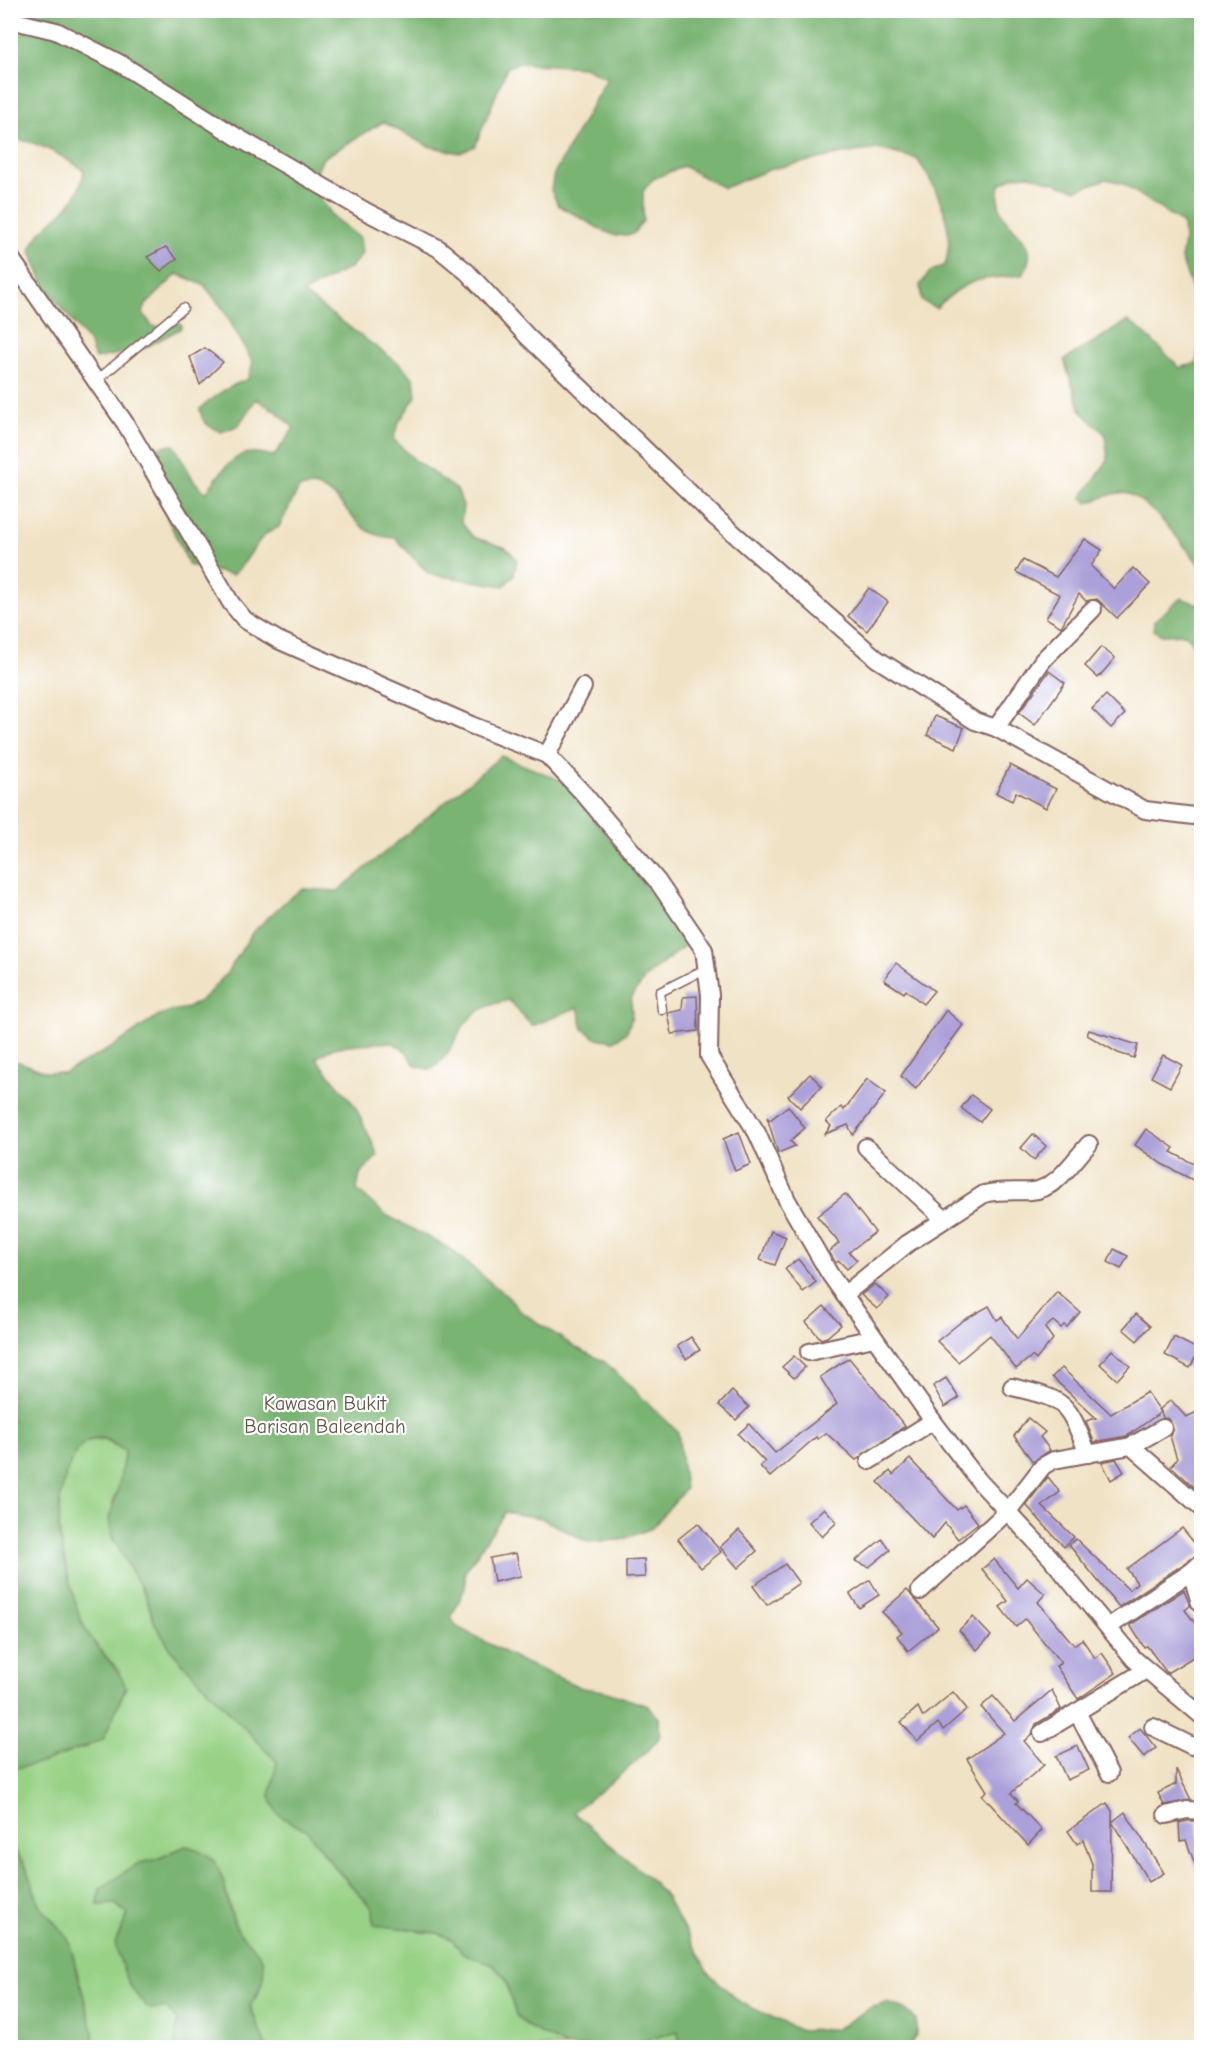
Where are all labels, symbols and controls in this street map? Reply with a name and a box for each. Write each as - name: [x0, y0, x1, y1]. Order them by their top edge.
- park label: Kawasan Bukit Barisan Baleendah: [244, 1392, 406, 1438]

